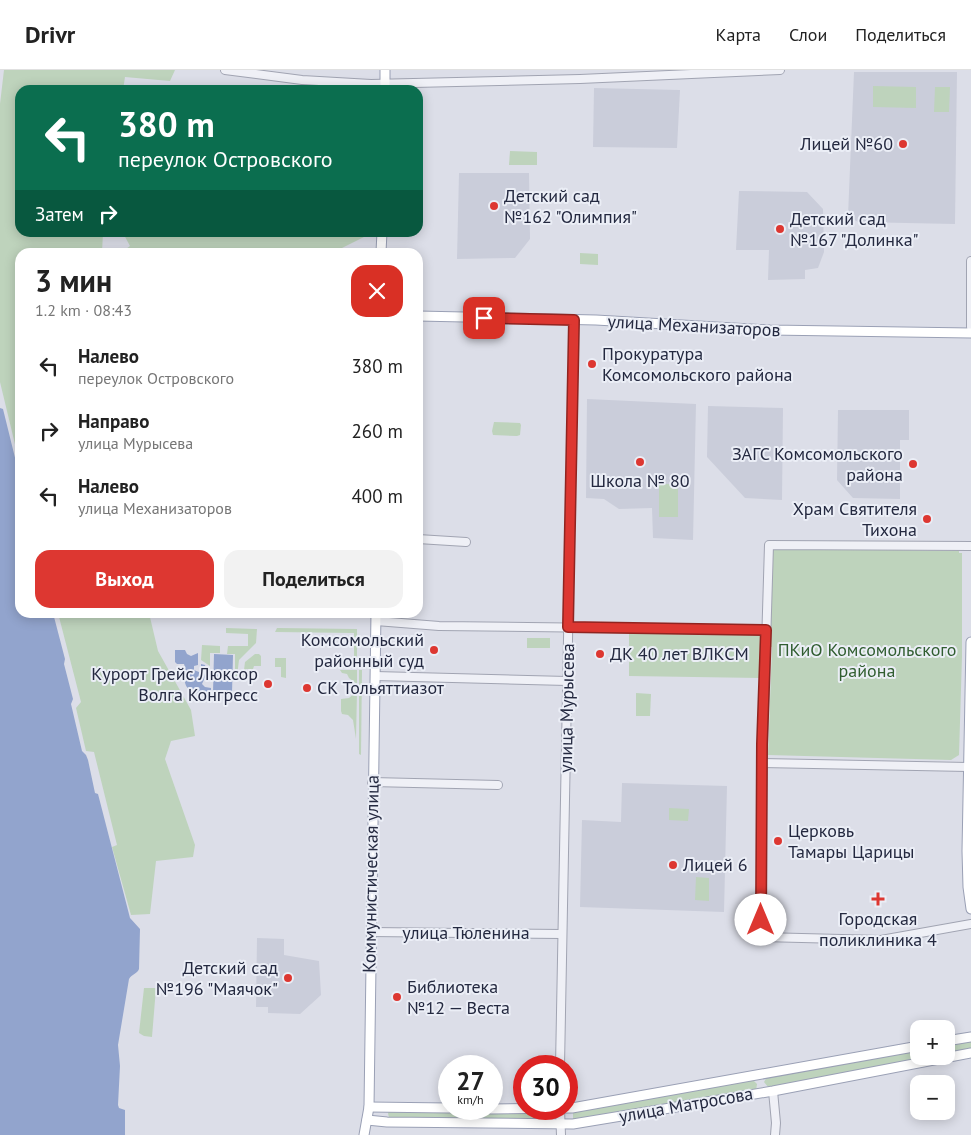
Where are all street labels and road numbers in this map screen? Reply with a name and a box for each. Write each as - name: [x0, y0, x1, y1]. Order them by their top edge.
- street label: улица Механизаторов: [607, 309, 781, 342]
- street label: улица Мурысева: [554, 643, 579, 773]
- street label: Коммунистическая улица: [357, 775, 384, 973]
- street label: улица Тюленина: [402, 921, 530, 944]
- street label: улица Матросова: [617, 1081, 755, 1128]

